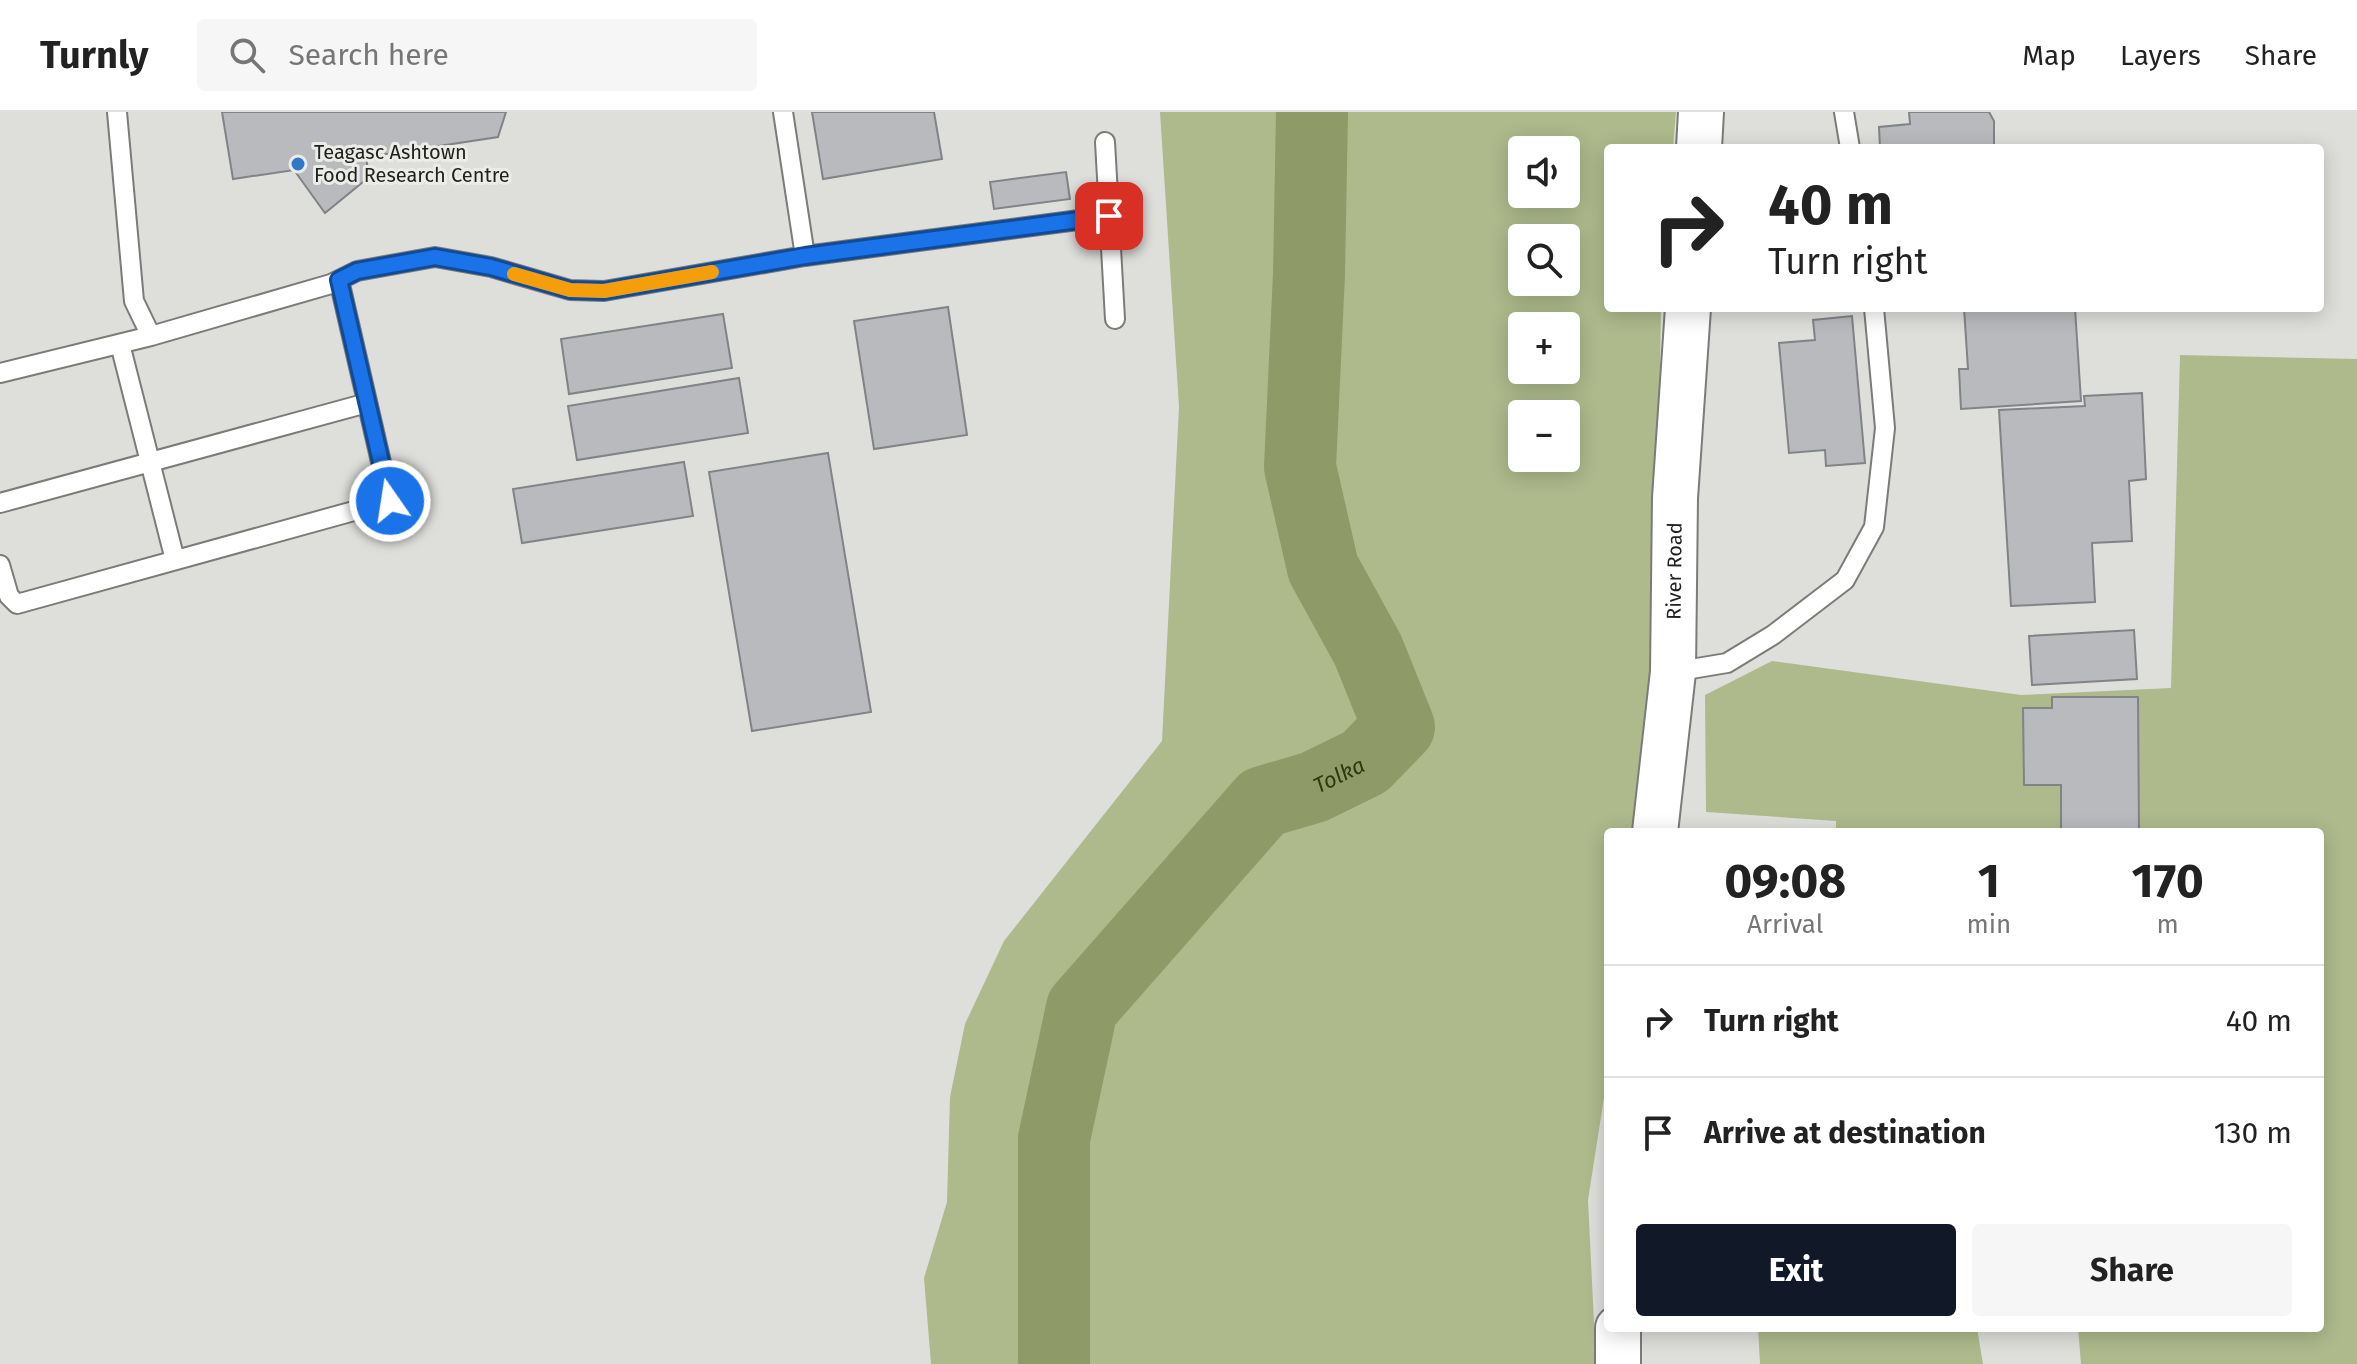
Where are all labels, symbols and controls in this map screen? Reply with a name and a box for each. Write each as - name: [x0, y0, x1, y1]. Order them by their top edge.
- search box: [197, 19, 757, 91]
- text: Turnly: [40, 32, 149, 78]
- icon: search: [225, 33, 269, 77]
- text: Search here: [289, 37, 449, 73]
- text: Map: [2022, 39, 2076, 72]
- text: Layers: [2120, 39, 2201, 72]
- text: Share: [2245, 39, 2317, 72]
- map controls: [1508, 136, 1580, 472]
- button: sound: [1508, 136, 1580, 208]
- place label: Teagasc Ashtown Food Research Centre: [314, 140, 510, 187]
- marker: Teagasc Ashtown Food Research Centre: [289, 155, 307, 173]
- text: 40 m: [1768, 172, 1893, 239]
- icon: right: [1636, 176, 1740, 280]
- pin: [1075, 182, 1143, 250]
- icon: arrive: [1087, 194, 1131, 238]
- button: search: [1508, 224, 1580, 296]
- text: Turn right: [1768, 240, 1928, 284]
- button: +: [1508, 312, 1580, 384]
- button: −: [1508, 400, 1580, 472]
- position arrow: [348, 459, 432, 543]
- street label: River Road: [1662, 522, 1687, 620]
- water label: Tolka: [1309, 751, 1369, 799]
- text: 09:08: [1724, 852, 1846, 910]
- text: 1: [1978, 852, 2000, 910]
- text: 170: [2131, 852, 2204, 910]
- text: Arrival: [1747, 909, 1823, 940]
- text: min: [1966, 909, 2011, 940]
- text: m: [2156, 909, 2179, 940]
- icon: right: [1636, 999, 1680, 1043]
- text: Turn right: [1704, 1003, 1839, 1039]
- text: 40 m: [2226, 1003, 2292, 1039]
- icon: arrive: [1636, 1111, 1680, 1155]
- text: Arrive at destination: [1704, 1115, 1986, 1151]
- text: 130 m: [2214, 1115, 2292, 1151]
- button: Exit: [1636, 1224, 1956, 1316]
- button: Share: [1972, 1224, 2292, 1316]

